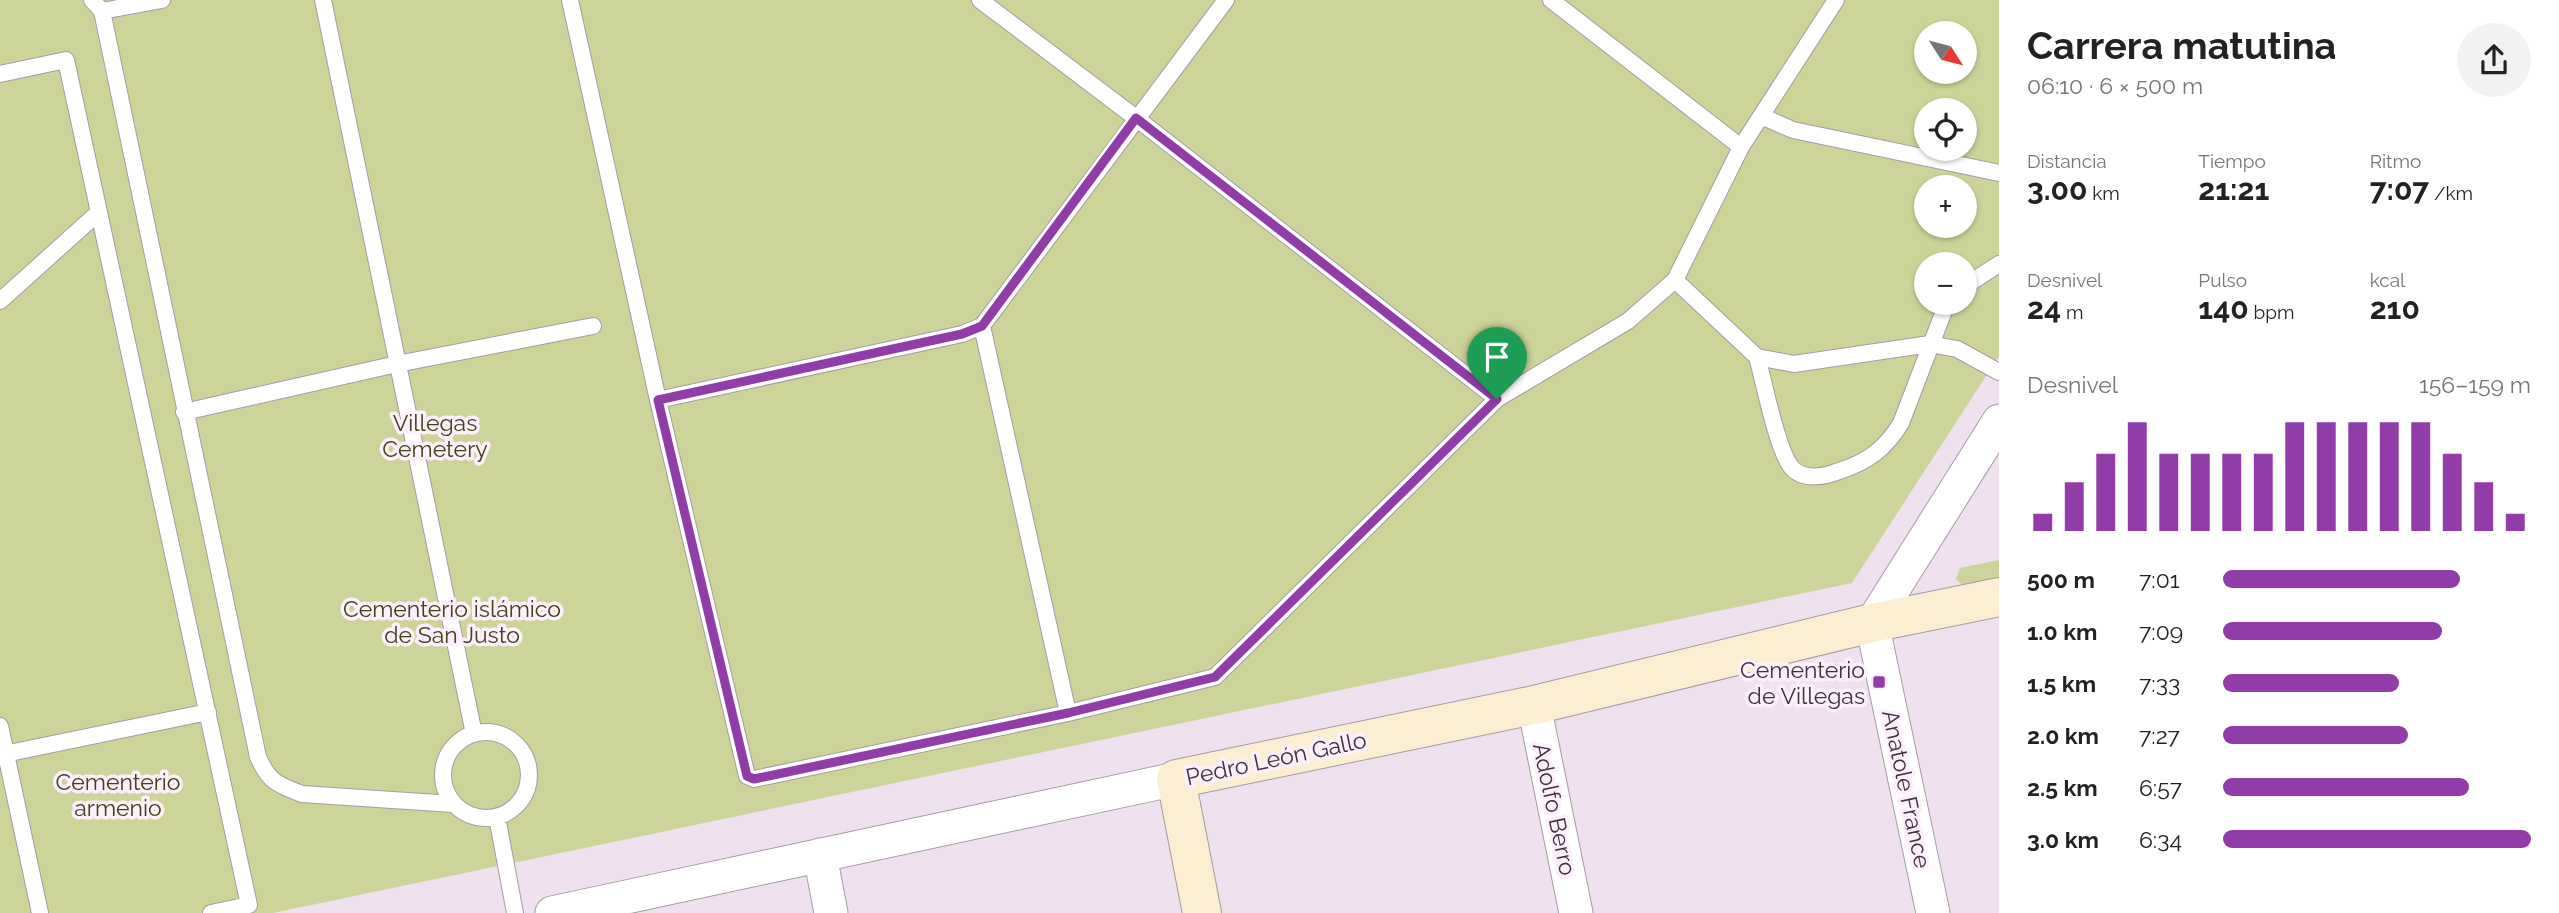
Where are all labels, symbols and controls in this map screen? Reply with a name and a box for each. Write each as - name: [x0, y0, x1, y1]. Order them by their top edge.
- north arrow: [1914, 21, 1978, 84]
- map controls: [1914, 21, 1977, 315]
- text: Carrera matutina: [2027, 23, 2336, 68]
- button: share: [2457, 23, 2531, 97]
- text: 06:10 · 6 × 500 m: [2027, 72, 2203, 99]
- button: locate: [1914, 98, 1977, 161]
- text: Distancia: [2027, 150, 2107, 172]
- text: Tiempo: [2198, 150, 2266, 172]
- text: Ritmo: [2370, 150, 2421, 172]
- text: 3.00: [2027, 172, 2087, 207]
- text: 21:21: [2198, 172, 2269, 207]
- text: 7:07: [2370, 172, 2429, 207]
- button: +: [1914, 175, 1977, 238]
- text: km: [2087, 182, 2120, 204]
- text: /km: [2429, 182, 2473, 204]
- button: −: [1914, 252, 1977, 315]
- text: Desnivel: [2027, 269, 2102, 291]
- text: Pulso: [2198, 269, 2247, 291]
- text: kcal: [2370, 269, 2405, 291]
- text: 24: [2027, 291, 2061, 326]
- text: 140: [2198, 291, 2249, 326]
- text: 210: [2370, 291, 2420, 326]
- text: m: [2061, 301, 2083, 323]
- text: bpm: [2249, 301, 2294, 323]
- pin: [1467, 327, 1527, 399]
- icon: arrive: [1478, 338, 1516, 376]
- text: Desnivel: [2027, 371, 2118, 398]
- text: 156–159 m: [2419, 371, 2531, 398]
- park label: Villegas Cemetery: [382, 409, 488, 462]
- text: 500 m: [2027, 566, 2095, 593]
- text: 7:01: [2139, 566, 2180, 593]
- park label: Cementerio islámico de San Justo: [343, 595, 561, 648]
- text: 1.0 km: [2027, 618, 2097, 645]
- text: 7:09: [2139, 618, 2183, 645]
- place label: Cementerio de Villegas: [1740, 656, 1865, 709]
- text: 1.5 km: [2027, 670, 2096, 697]
- text: 7:33: [2139, 670, 2180, 697]
- marker: Cementerio de Villegas: [1871, 674, 1887, 690]
- street label: Anatole France: [1877, 708, 1937, 870]
- text: 2.0 km: [2027, 722, 2099, 749]
- text: 7:27: [2139, 722, 2180, 749]
- street label: Pedro León Gallo: [1183, 726, 1369, 790]
- street label: Adolfo Berro: [1528, 740, 1582, 878]
- park label: Cementerio armenio: [56, 768, 181, 821]
- text: 2.5 km: [2027, 774, 2098, 801]
- text: 6:57: [2139, 774, 2182, 801]
- text: 3.0 km: [2027, 826, 2099, 853]
- text: 6:34: [2139, 826, 2182, 853]

